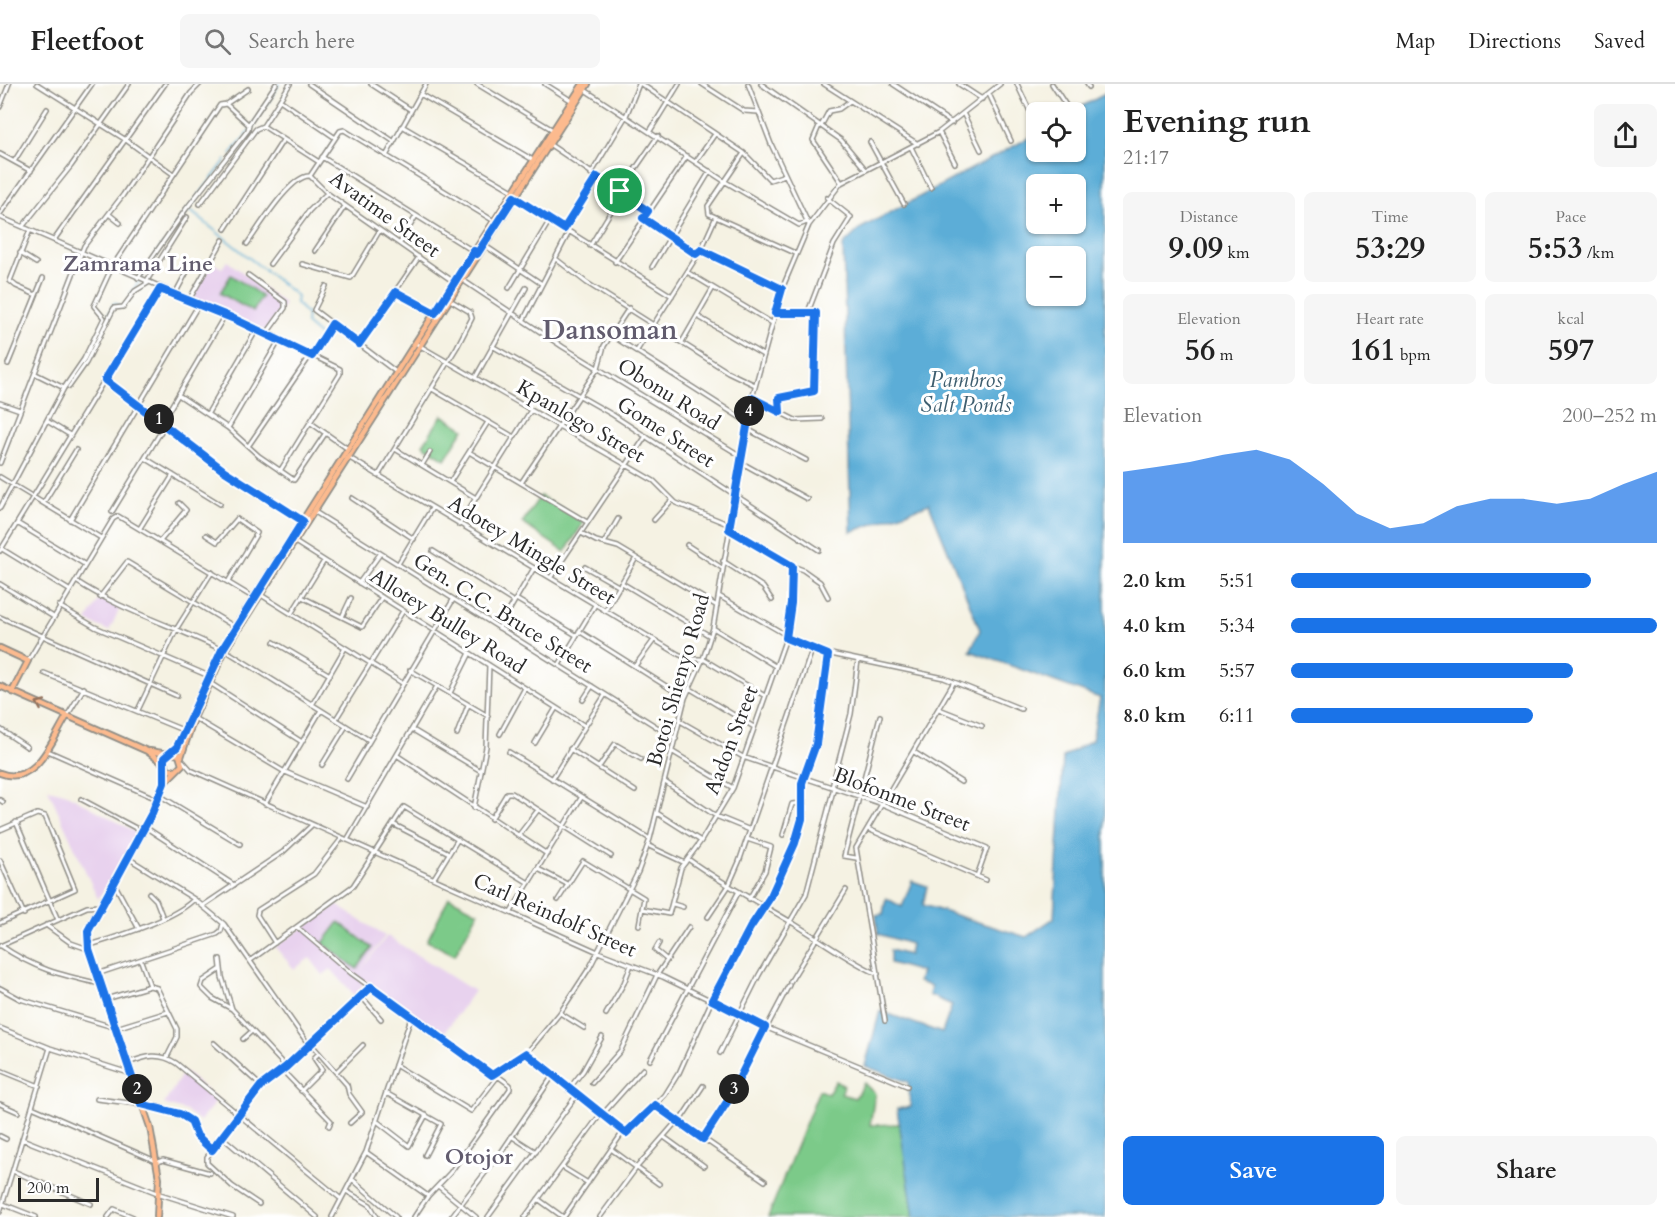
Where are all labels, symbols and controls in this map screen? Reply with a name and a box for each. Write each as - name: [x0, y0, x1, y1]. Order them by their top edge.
- search box: [180, 14, 600, 68]
- text: Fleetfoot: [30, 22, 144, 60]
- icon: search: [201, 25, 234, 58]
- text: Search here: [249, 26, 355, 56]
- text: Map: [1395, 27, 1435, 56]
- text: Directions: [1468, 27, 1561, 56]
- text: Saved: [1594, 27, 1645, 56]
- text: Evening run: [1123, 99, 1311, 144]
- map controls: [1026, 102, 1086, 306]
- button: locate: [1026, 102, 1086, 162]
- button: share: [1594, 104, 1657, 167]
- text: 21:17: [1123, 144, 1169, 171]
- street label: Avatime Street: [323, 164, 446, 265]
- pin: [594, 165, 645, 216]
- icon: arrive: [603, 174, 636, 207]
- button: +: [1026, 174, 1086, 234]
- text: Distance: [1180, 206, 1238, 228]
- text: Time: [1371, 206, 1409, 228]
- text: Pace: [1556, 206, 1586, 228]
- text: 9.09: [1168, 228, 1223, 269]
- text: 53:29: [1355, 228, 1425, 269]
- text: 5:53: [1528, 228, 1583, 269]
- text: km: [1223, 242, 1250, 264]
- text: /km: [1583, 242, 1614, 264]
- button: −: [1026, 246, 1086, 306]
- district label: Zamrama Line: [63, 249, 213, 279]
- text: Elevation: [1177, 308, 1241, 330]
- text: Heart rate: [1356, 308, 1424, 330]
- text: kcal: [1558, 308, 1584, 330]
- district label: Dansoman: [542, 312, 678, 349]
- text: 56: [1185, 330, 1215, 371]
- text: 161: [1349, 330, 1396, 371]
- text: 597: [1548, 330, 1594, 371]
- text: m: [1215, 344, 1233, 366]
- text: bpm: [1396, 344, 1431, 366]
- street label: Obonu Road: [612, 351, 726, 437]
- water label: Pambros Salt Ponds: [921, 365, 1012, 420]
- street label: Kpanlogo Street: [511, 373, 651, 470]
- street label: Gome Street: [611, 390, 721, 475]
- pin: 4: [734, 396, 764, 426]
- text: 4: [745, 400, 753, 422]
- text: Elevation: [1123, 402, 1202, 429]
- text: 200–252 m: [1562, 402, 1657, 429]
- pin: 1: [144, 404, 174, 434]
- text: 1: [155, 408, 163, 430]
- street label: Adotey Mingle Street: [442, 489, 621, 612]
- street label: Gen. C.C. Bruce Street: [408, 546, 598, 681]
- street label: Allotey Bulley Road: [364, 562, 531, 681]
- text: 2.0 km: [1123, 567, 1186, 594]
- text: 5:51: [1219, 567, 1255, 594]
- street label: Botoi Shienyo Road: [640, 590, 717, 770]
- text: 4.0 km: [1123, 612, 1186, 639]
- text: 5:34: [1219, 612, 1255, 639]
- text: 6.0 km: [1123, 657, 1186, 684]
- text: 5:57: [1219, 657, 1255, 684]
- street label: Aadon Street: [697, 681, 766, 799]
- one-way arrow: [35, 699, 46, 711]
- text: 8.0 km: [1123, 702, 1186, 729]
- text: 6:11: [1219, 702, 1255, 729]
- street label: Blofonme Street: [829, 760, 975, 839]
- street label: Carl Reindolf Street: [468, 866, 641, 965]
- pin: 2: [122, 1074, 152, 1104]
- pin: 3: [719, 1074, 749, 1104]
- text: 2: [133, 1078, 141, 1100]
- text: 3: [730, 1078, 738, 1100]
- button: Save: [1123, 1136, 1384, 1205]
- button: Share: [1396, 1136, 1657, 1205]
- district label: Otojor: [445, 1142, 513, 1172]
- scale bar: [18, 1175, 99, 1202]
- text: 200 m: [27, 1177, 69, 1199]

